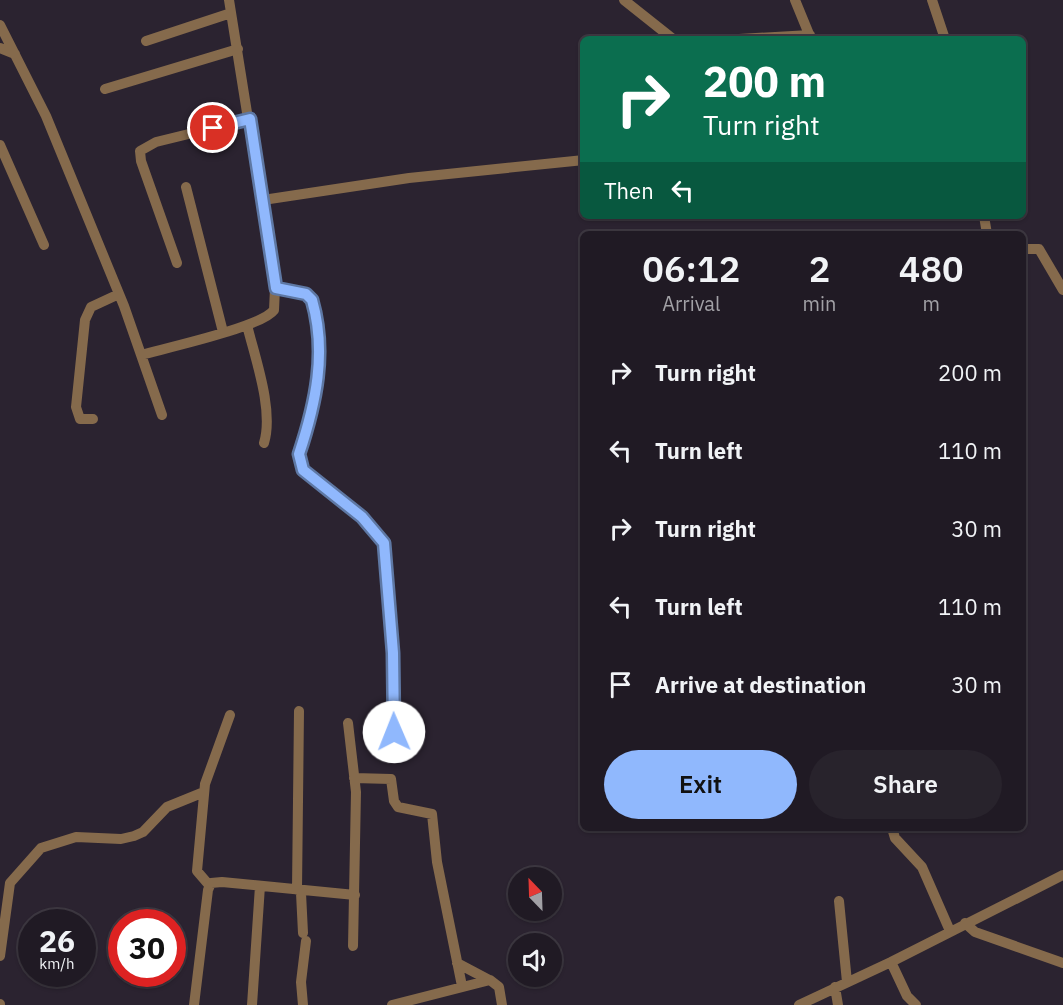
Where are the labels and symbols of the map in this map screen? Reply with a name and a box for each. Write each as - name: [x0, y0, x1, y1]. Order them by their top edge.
- pin: [187, 102, 238, 153]
- position arrow: [362, 700, 426, 764]
- north arrow: [508, 867, 562, 921]
- speed limit sign: 30: [108, 909, 186, 987]

